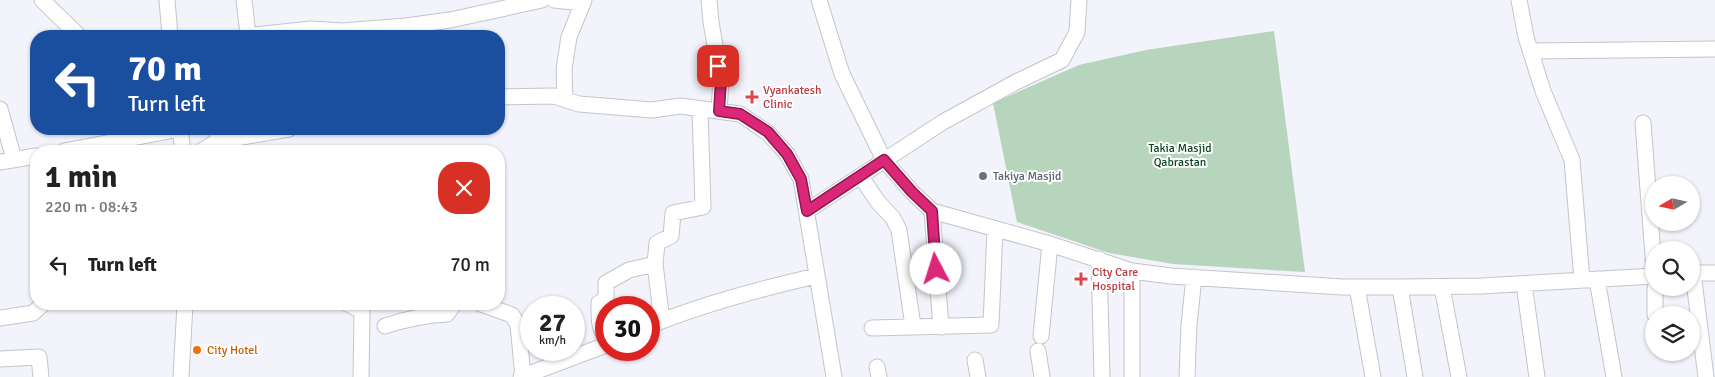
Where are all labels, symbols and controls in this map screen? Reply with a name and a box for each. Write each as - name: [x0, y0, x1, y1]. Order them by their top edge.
- pin: [697, 45, 739, 87]
- text: 70 m: [128, 47, 202, 90]
- icon: left: [45, 50, 110, 115]
- icon: arrive: [704, 52, 732, 80]
- place label: Vyankatesh Clinic: [763, 83, 822, 112]
- text: Turn left: [128, 90, 206, 117]
- marker: Vyankatesh Clinic: [745, 90, 759, 104]
- park label: Takia Masjid Qabrastan: [1148, 141, 1212, 170]
- text: 1 min: [45, 159, 117, 196]
- button: close: [438, 162, 490, 214]
- place label: Takiya Masjid: [993, 169, 1061, 184]
- marker: Takiya Masjid: [977, 170, 989, 182]
- north arrow: [1645, 176, 1700, 231]
- map controls: [1645, 176, 1700, 361]
- text: 220 m · 08:43: [45, 197, 138, 217]
- button: search: [1645, 241, 1700, 296]
- position arrow: [909, 242, 961, 294]
- icon: left: [45, 251, 73, 279]
- text: Turn left: [88, 253, 157, 277]
- text: 70 m: [450, 253, 490, 277]
- place label: City Care Hospital: [1092, 265, 1138, 294]
- marker: City Care Hospital: [1074, 272, 1088, 286]
- speed limit sign: 30: [595, 296, 660, 361]
- button: layers: [1645, 306, 1700, 361]
- text: 27: [539, 307, 566, 338]
- text: km/h: [539, 333, 566, 348]
- place label: City Hotel: [207, 343, 258, 358]
- marker: City Hotel: [191, 344, 203, 356]

